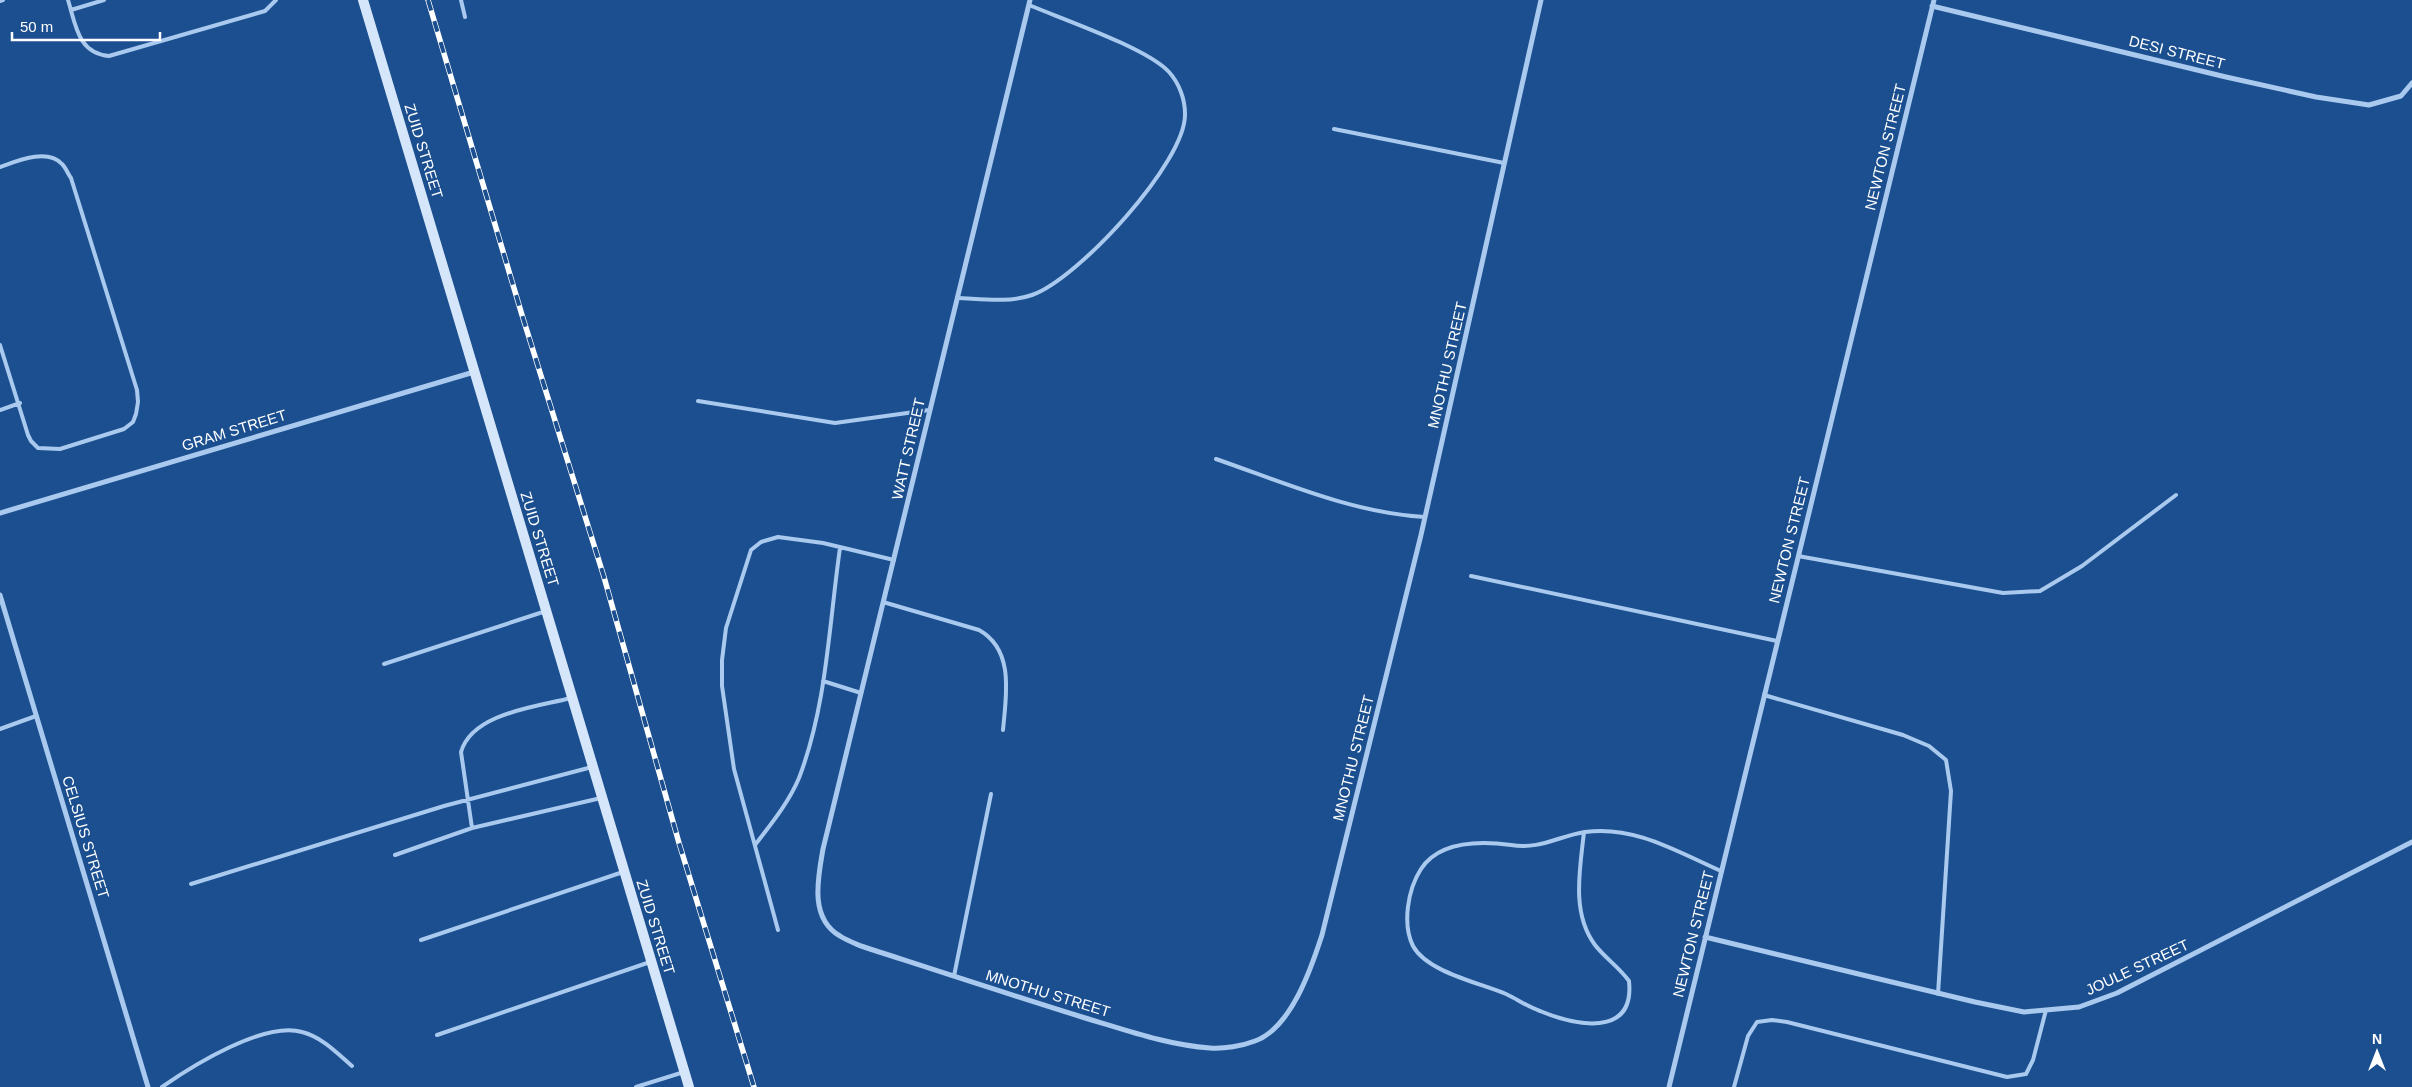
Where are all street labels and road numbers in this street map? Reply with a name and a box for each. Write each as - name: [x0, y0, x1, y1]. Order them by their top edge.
- street label: DESI STREET: [2127, 32, 2227, 72]
- street label: NEWTON STREET: [1861, 82, 1909, 212]
- street label: ZUID STREET: [401, 101, 447, 201]
- street label: MNOTHU STREET: [1424, 300, 1470, 430]
- street label: WATT STREET: [888, 396, 928, 502]
- street label: GRAM STREET: [180, 406, 288, 454]
- street label: NEWTON STREET: [1765, 475, 1813, 605]
- street label: ZUID STREET: [517, 489, 563, 589]
- street label: MNOTHU STREET: [1329, 693, 1377, 823]
- street label: CELSIUS STREET: [59, 774, 113, 900]
- street label: NEWTON STREET: [1669, 869, 1717, 999]
- street label: ZUID STREET: [633, 877, 679, 977]
- street label: JOULE STREET: [2083, 936, 2191, 998]
- street label: MNOTHU STREET: [984, 966, 1112, 1020]

